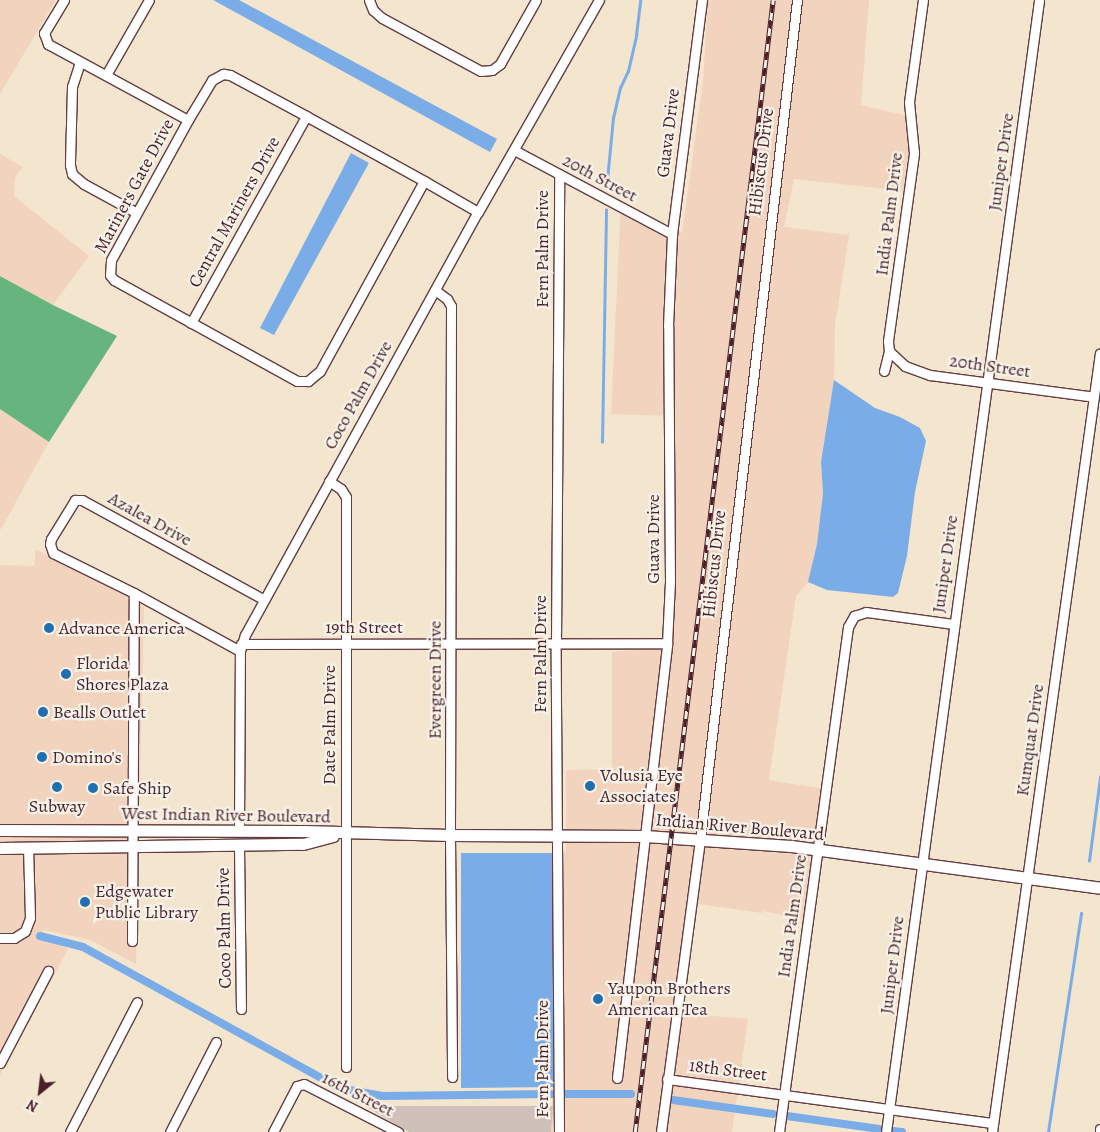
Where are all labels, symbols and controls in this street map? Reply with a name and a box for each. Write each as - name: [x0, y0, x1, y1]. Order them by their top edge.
- street label: Guava Drive: [652, 87, 684, 179]
- street label: Hibiscus Drive: [744, 107, 778, 217]
- street label: Juniper Drive: [983, 112, 1019, 212]
- street label: Mariners Gate Drive: [89, 115, 179, 257]
- street label: Central Mariners Drive: [184, 133, 284, 291]
- street label: 20th Street: [559, 149, 641, 207]
- street label: India Palm Drive: [871, 151, 907, 277]
- street label: Fern Palm Drive: [531, 190, 553, 308]
- street label: Coco Palm Drive: [319, 337, 397, 453]
- street label: 20th Street: [948, 350, 1032, 382]
- street label: Azalea Drive: [105, 487, 195, 551]
- street label: Guava Drive: [642, 494, 664, 584]
- street label: Hibiscus Drive: [698, 509, 730, 619]
- street label: Juniper Drive: [927, 514, 963, 614]
- street label: Fern Palm Drive: [529, 595, 551, 713]
- street label: 19th Street: [325, 616, 403, 638]
- place label: Advance America: [59, 617, 185, 639]
- street label: Evergreen Drive: [424, 621, 446, 739]
- marker: Advance America: [43, 622, 55, 634]
- place label: Florida Shores Plaza: [76, 653, 169, 696]
- street label: Date Palm Drive: [318, 665, 340, 785]
- marker: Florida Shores Plaza: [60, 668, 72, 680]
- street label: Kumquat Drive: [1011, 683, 1049, 797]
- place label: Bealls Outlet: [53, 701, 146, 723]
- marker: Bealls Outlet: [37, 706, 49, 718]
- place label: Domino's: [52, 746, 122, 768]
- marker: Domino's: [36, 751, 48, 763]
- place label: Volusia Eye Associates: [600, 765, 683, 808]
- place label: Safe Ship: [103, 777, 171, 799]
- marker: Volusia Eye Associates: [584, 780, 596, 792]
- marker: Subway: [51, 781, 63, 793]
- marker: Safe Ship: [87, 782, 99, 794]
- place label: Subway: [29, 795, 85, 817]
- street label: West Indian River Boulevard: [121, 802, 331, 828]
- street label: Indian River Boulevard: [655, 809, 825, 845]
- street label: India Palm Drive: [773, 853, 811, 979]
- street label: Coco Palm Drive: [212, 867, 236, 989]
- place label: Edgewater Public Library: [95, 881, 198, 924]
- marker: Edgewater Public Library: [79, 896, 91, 908]
- street label: Juniper Drive: [875, 915, 909, 1015]
- place label: Yaupon Brothers American Tea: [608, 978, 731, 1021]
- marker: Yaupon Brothers American Tea: [592, 993, 604, 1005]
- street label: Fern Palm Drive: [531, 1000, 553, 1118]
- street label: 18th Street: [688, 1055, 768, 1085]
- north arrow: [15, 1067, 65, 1117]
- street label: 16th Street: [318, 1067, 398, 1121]
- text: N: [23, 1095, 42, 1116]

